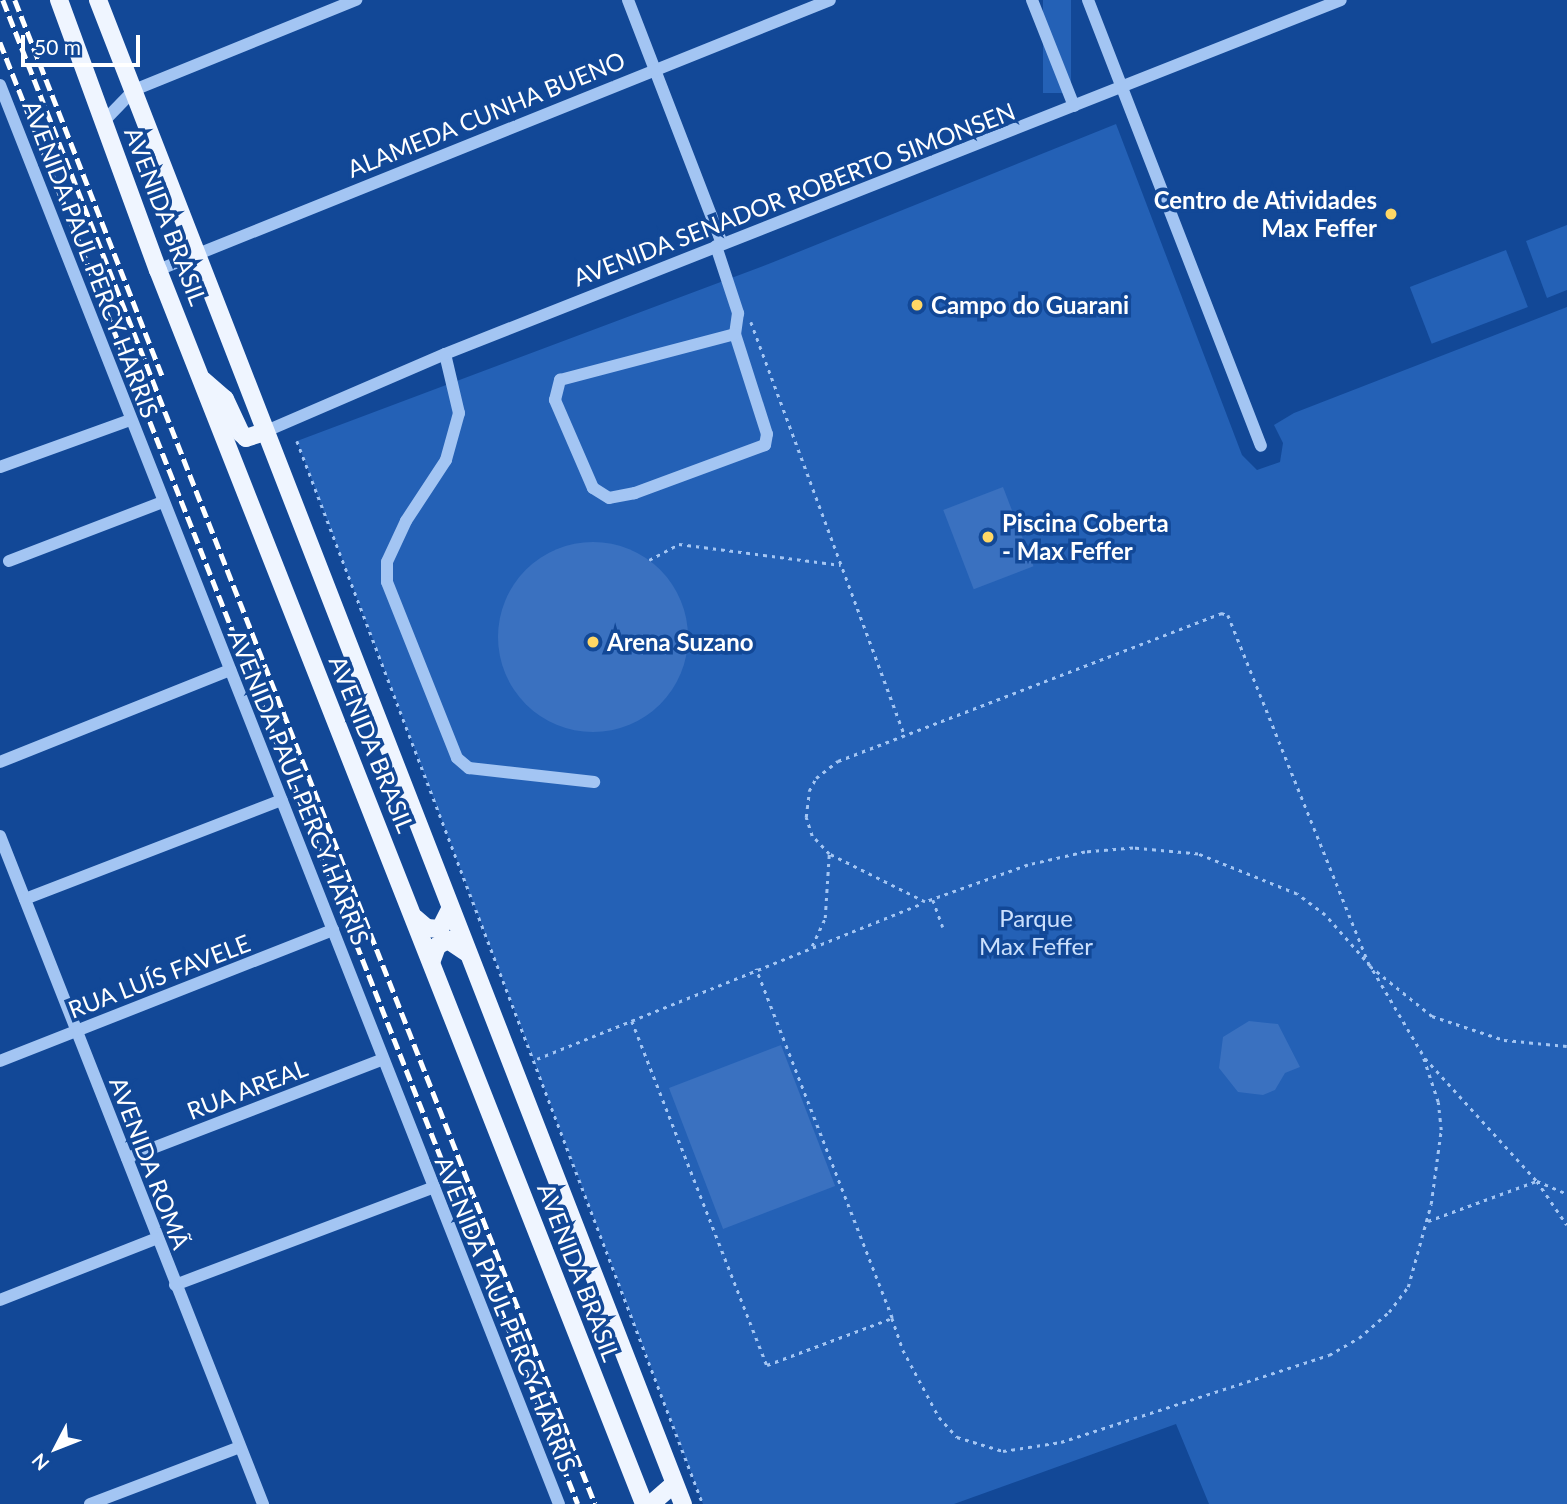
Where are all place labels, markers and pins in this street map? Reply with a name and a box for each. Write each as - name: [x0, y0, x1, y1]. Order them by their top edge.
- place label: Centro de Atividades Max Feffer: [1153, 186, 1377, 242]
- marker: Centro de Atividades Max Feffer: [1383, 206, 1399, 222]
- place label: Campo do Guarani: [931, 291, 1129, 319]
- marker: Campo do Guarani: [909, 297, 925, 313]
- place label: Piscina Coberta - Max Feffer: [1002, 509, 1169, 565]
- marker: Piscina Coberta - Max Feffer: [980, 529, 996, 545]
- place label: Arena Suzano: [607, 628, 754, 656]
- marker: Arena Suzano: [585, 634, 601, 650]

